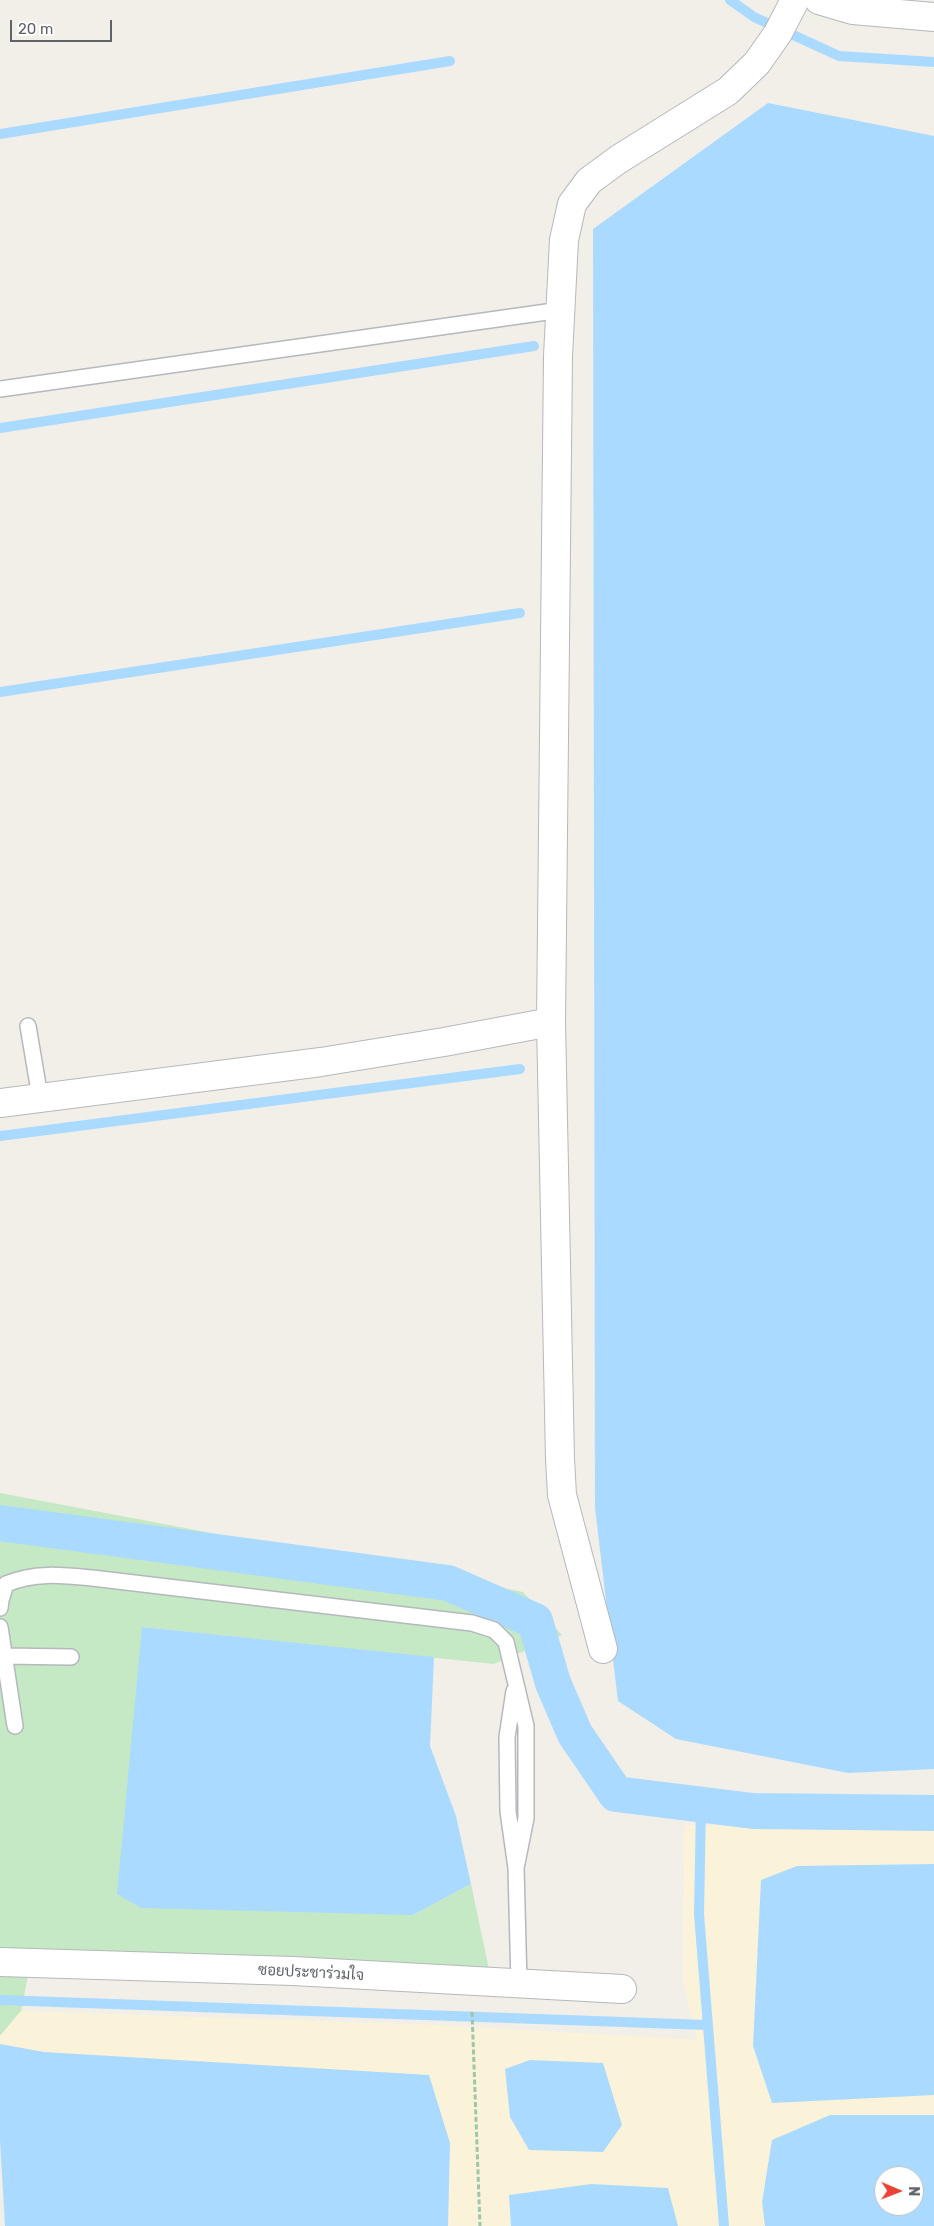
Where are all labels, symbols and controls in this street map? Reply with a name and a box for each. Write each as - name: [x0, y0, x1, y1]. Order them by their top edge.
- scale bar: [12, 10, 115, 42]
- text: 20 m: [18, 20, 53, 38]
- street label: ซอยประชาร่วมใจ: [257, 1961, 365, 1985]
- north arrow: [874, 2166, 924, 2216]
- text: N: [905, 2186, 922, 2196]

